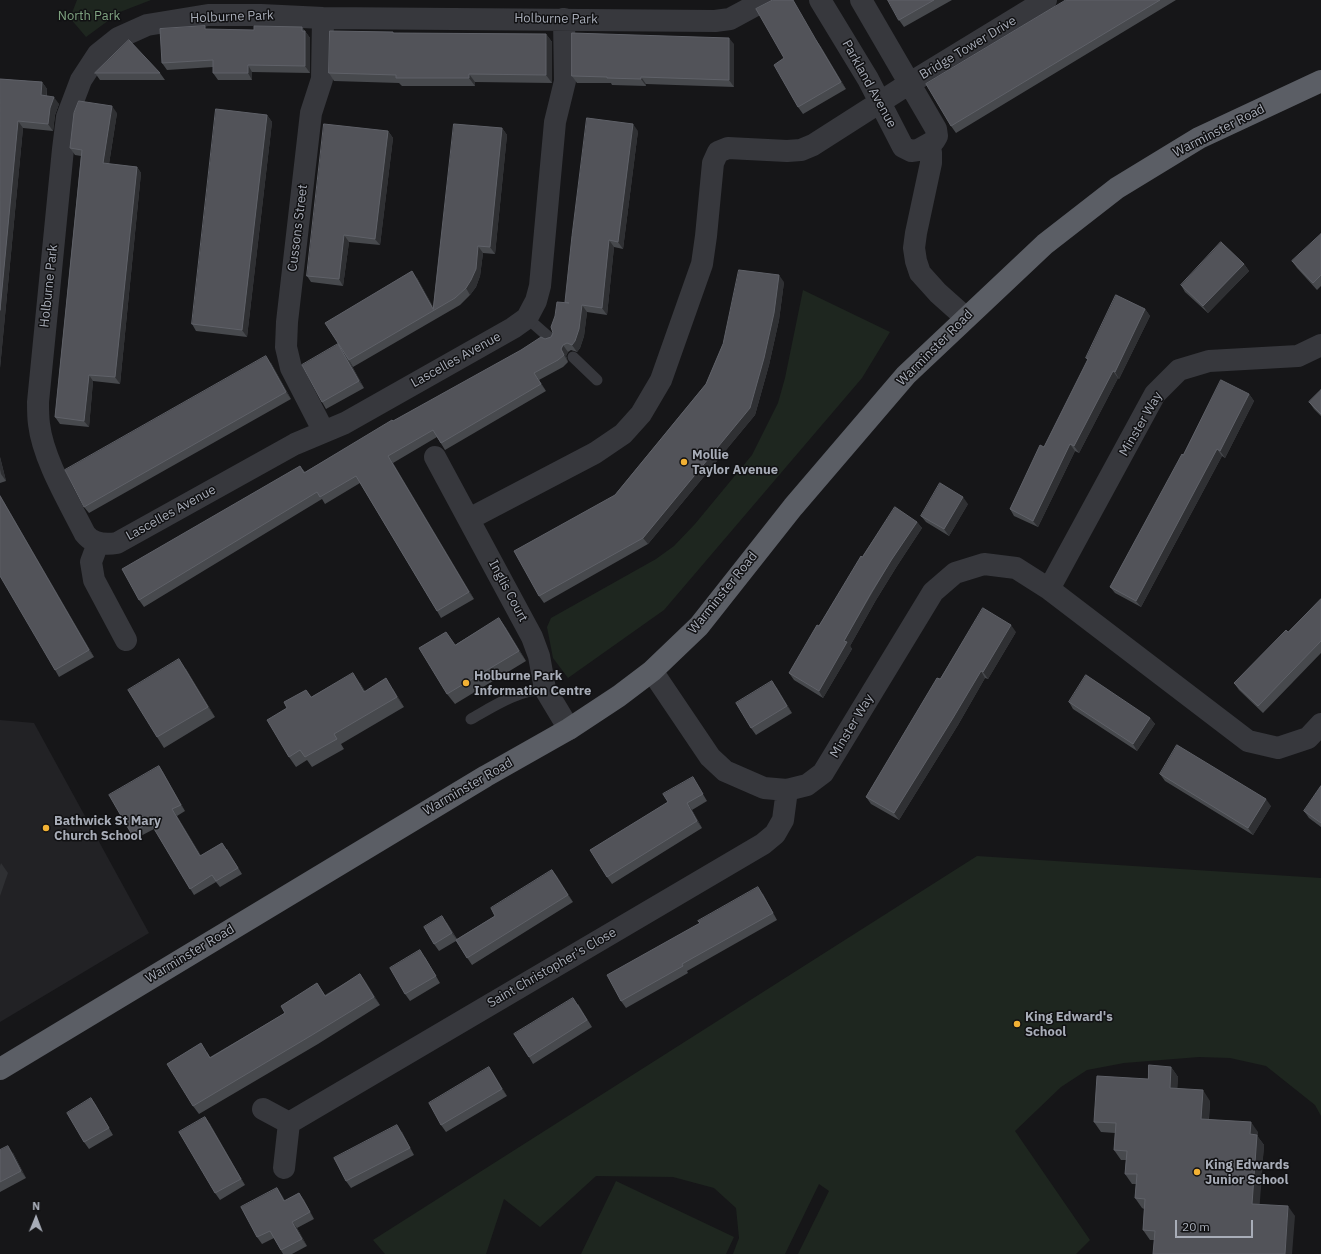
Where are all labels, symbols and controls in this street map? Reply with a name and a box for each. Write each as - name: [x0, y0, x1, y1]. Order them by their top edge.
- park label: North Park: [58, 8, 120, 24]
- street label: Holburne Park: [190, 8, 274, 26]
- street label: Holburne Park: [514, 10, 598, 28]
- street label: Bridge Tower Drive: [917, 13, 1019, 83]
- street label: Parkland Avenue: [838, 37, 900, 131]
- street label: Warminster Road: [1171, 101, 1267, 161]
- street label: Cussons Street: [285, 183, 311, 273]
- street label: Holburne Park: [37, 244, 61, 328]
- street label: Warminster Road: [894, 307, 976, 389]
- street label: Lascelles Avenue: [408, 329, 504, 391]
- street label: Minster Way: [1116, 389, 1166, 459]
- place label: Mollie Taylor Avenue: [692, 447, 778, 478]
- marker: Mollie Taylor Avenue: [679, 457, 689, 467]
- street label: Lascelles Avenue: [123, 482, 219, 544]
- street label: Warminster Road: [685, 549, 761, 637]
- street label: Inglis Court: [485, 557, 531, 625]
- place label: Holburne Park Information Centre: [474, 668, 591, 699]
- marker: Holburne Park Information Centre: [461, 678, 471, 688]
- street label: Minster Way: [827, 691, 877, 761]
- street label: Warminster Road: [420, 755, 516, 819]
- place label: Bathwick St Mary Church School: [54, 813, 161, 844]
- marker: Bathwick St Mary Church School: [41, 823, 51, 833]
- street label: Warminster Road: [143, 921, 237, 987]
- street label: Saint Christopher's Close: [485, 925, 619, 1011]
- place label: King Edward's School: [1025, 1009, 1113, 1040]
- marker: King Edward's School: [1012, 1019, 1022, 1029]
- place label: King Edwards Junior School: [1205, 1157, 1289, 1188]
- marker: King Edwards Junior School: [1192, 1167, 1202, 1177]
- north arrow: [16, 1198, 56, 1238]
- text: N: [32, 1199, 40, 1213]
- scale bar: [1177, 1212, 1255, 1238]
- text: 20 m: [1182, 1219, 1210, 1234]

